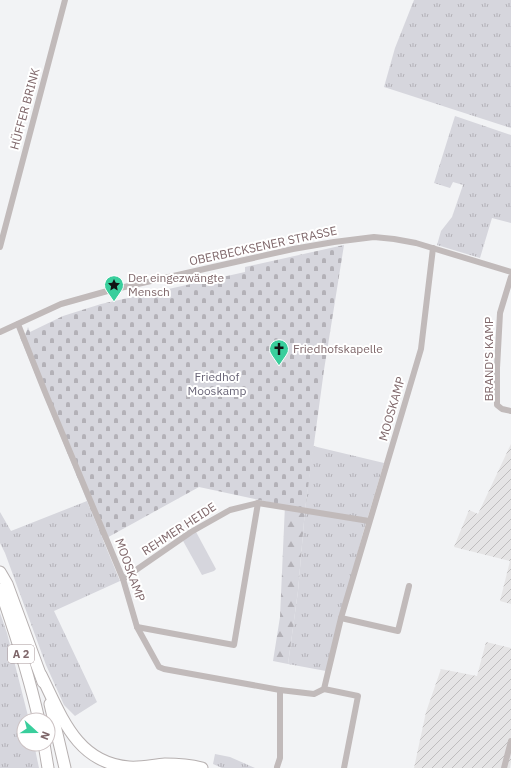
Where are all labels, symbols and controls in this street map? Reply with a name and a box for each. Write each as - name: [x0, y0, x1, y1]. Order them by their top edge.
- street label: HÜFFER BRINK: [6, 66, 43, 151]
- street label: OBERBECKSENER STRASSE: [188, 223, 338, 269]
- place label: Der eingezwängte Mensch: [128, 270, 224, 299]
- place icon: Der eingezwängte Mensch: [103, 274, 125, 302]
- street label: BRAND'S KAMP: [481, 317, 496, 401]
- church icon: Friedhofskapelle: [268, 338, 290, 366]
- place label: Friedhofskapelle: [293, 341, 383, 356]
- park label: Friedhof Mooskamp: [187, 369, 247, 398]
- street label: MOOSKAMP: [375, 375, 408, 443]
- street label: REHMER HEIDE: [139, 499, 219, 558]
- street label: MOOSKAMP: [112, 536, 149, 603]
- road number: A 2: [8, 645, 34, 663]
- north arrow: [16, 712, 56, 752]
- text: N: [37, 729, 53, 742]

